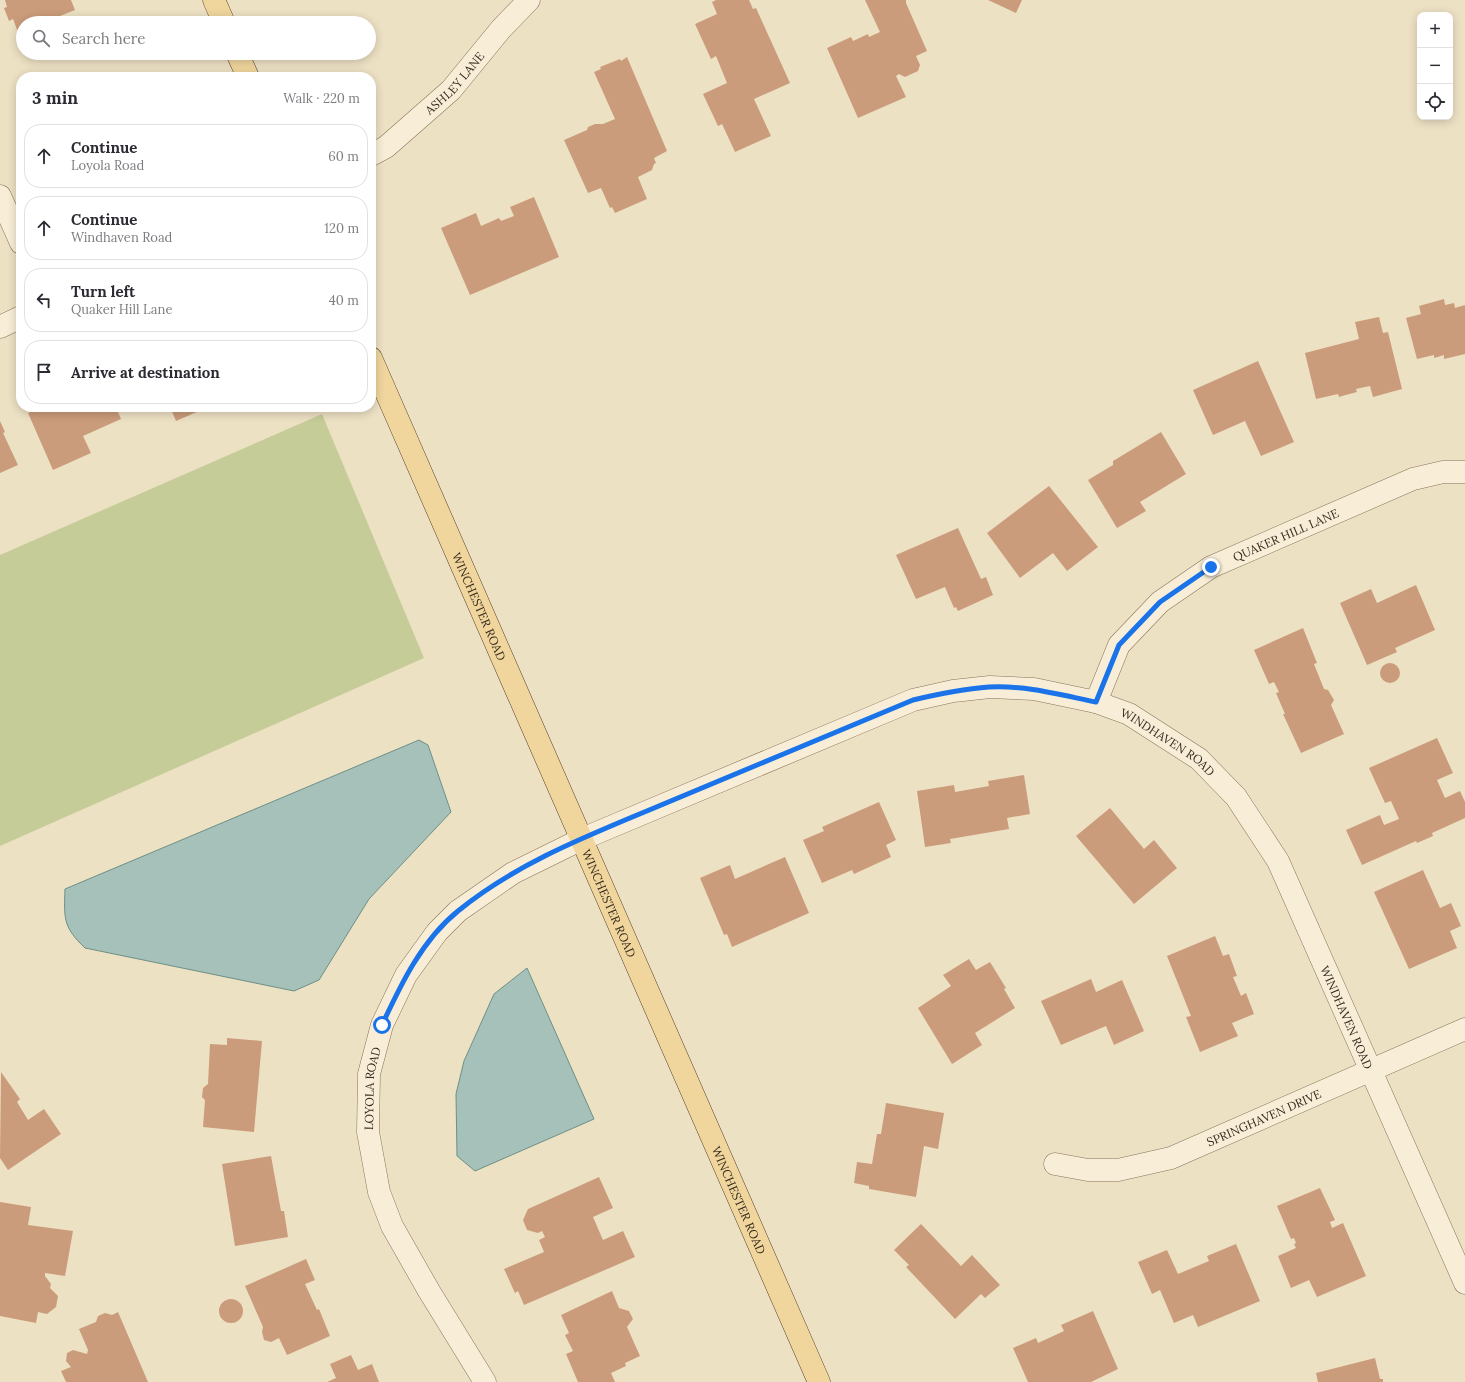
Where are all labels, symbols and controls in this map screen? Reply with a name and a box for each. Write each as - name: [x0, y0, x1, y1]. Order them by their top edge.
- map controls: [1417, 12, 1453, 120]
- button: +: [1417, 12, 1453, 48]
- search box: [16, 16, 376, 60]
- icon: search: [30, 27, 52, 49]
- text: Search here: [62, 29, 145, 48]
- street label: ASHLEY LANE: [421, 48, 487, 118]
- button: −: [1417, 48, 1453, 84]
- button: locate: [1417, 84, 1453, 120]
- text: 3 min: [32, 87, 78, 109]
- text: Walk · 220 m: [283, 90, 360, 107]
- text: Continue: [71, 138, 137, 157]
- icon: ahead: [33, 145, 55, 167]
- text: 60 m: [328, 148, 359, 165]
- text: Loyola Road: [71, 157, 144, 174]
- text: Continue: [71, 210, 137, 229]
- icon: ahead: [33, 217, 55, 239]
- text: 120 m: [324, 220, 359, 237]
- text: Windhaven Road: [71, 229, 172, 246]
- text: Turn left: [71, 282, 135, 301]
- icon: left: [33, 289, 55, 311]
- text: 40 m: [329, 292, 359, 309]
- text: Quaker Hill Lane: [71, 301, 172, 318]
- icon: arrive: [33, 361, 55, 383]
- text: Arrive at destination: [71, 363, 220, 382]
- street label: QUAKER HILL LANE: [1230, 505, 1341, 564]
- street label: WINCHESTER ROAD: [449, 550, 510, 663]
- route end: [1202, 558, 1220, 576]
- street label: WINDHAVEN ROAD: [1119, 704, 1218, 779]
- street label: WINCHESTER ROAD: [579, 847, 640, 959]
- street label: WINDHAVEN ROAD: [1318, 963, 1377, 1071]
- route start: [373, 1016, 391, 1034]
- street label: LOYOLA ROAD: [361, 1045, 383, 1130]
- street label: SPRINGHAVEN DRIVE: [1204, 1086, 1323, 1149]
- street label: WINCHESTER ROAD: [709, 1144, 770, 1256]

